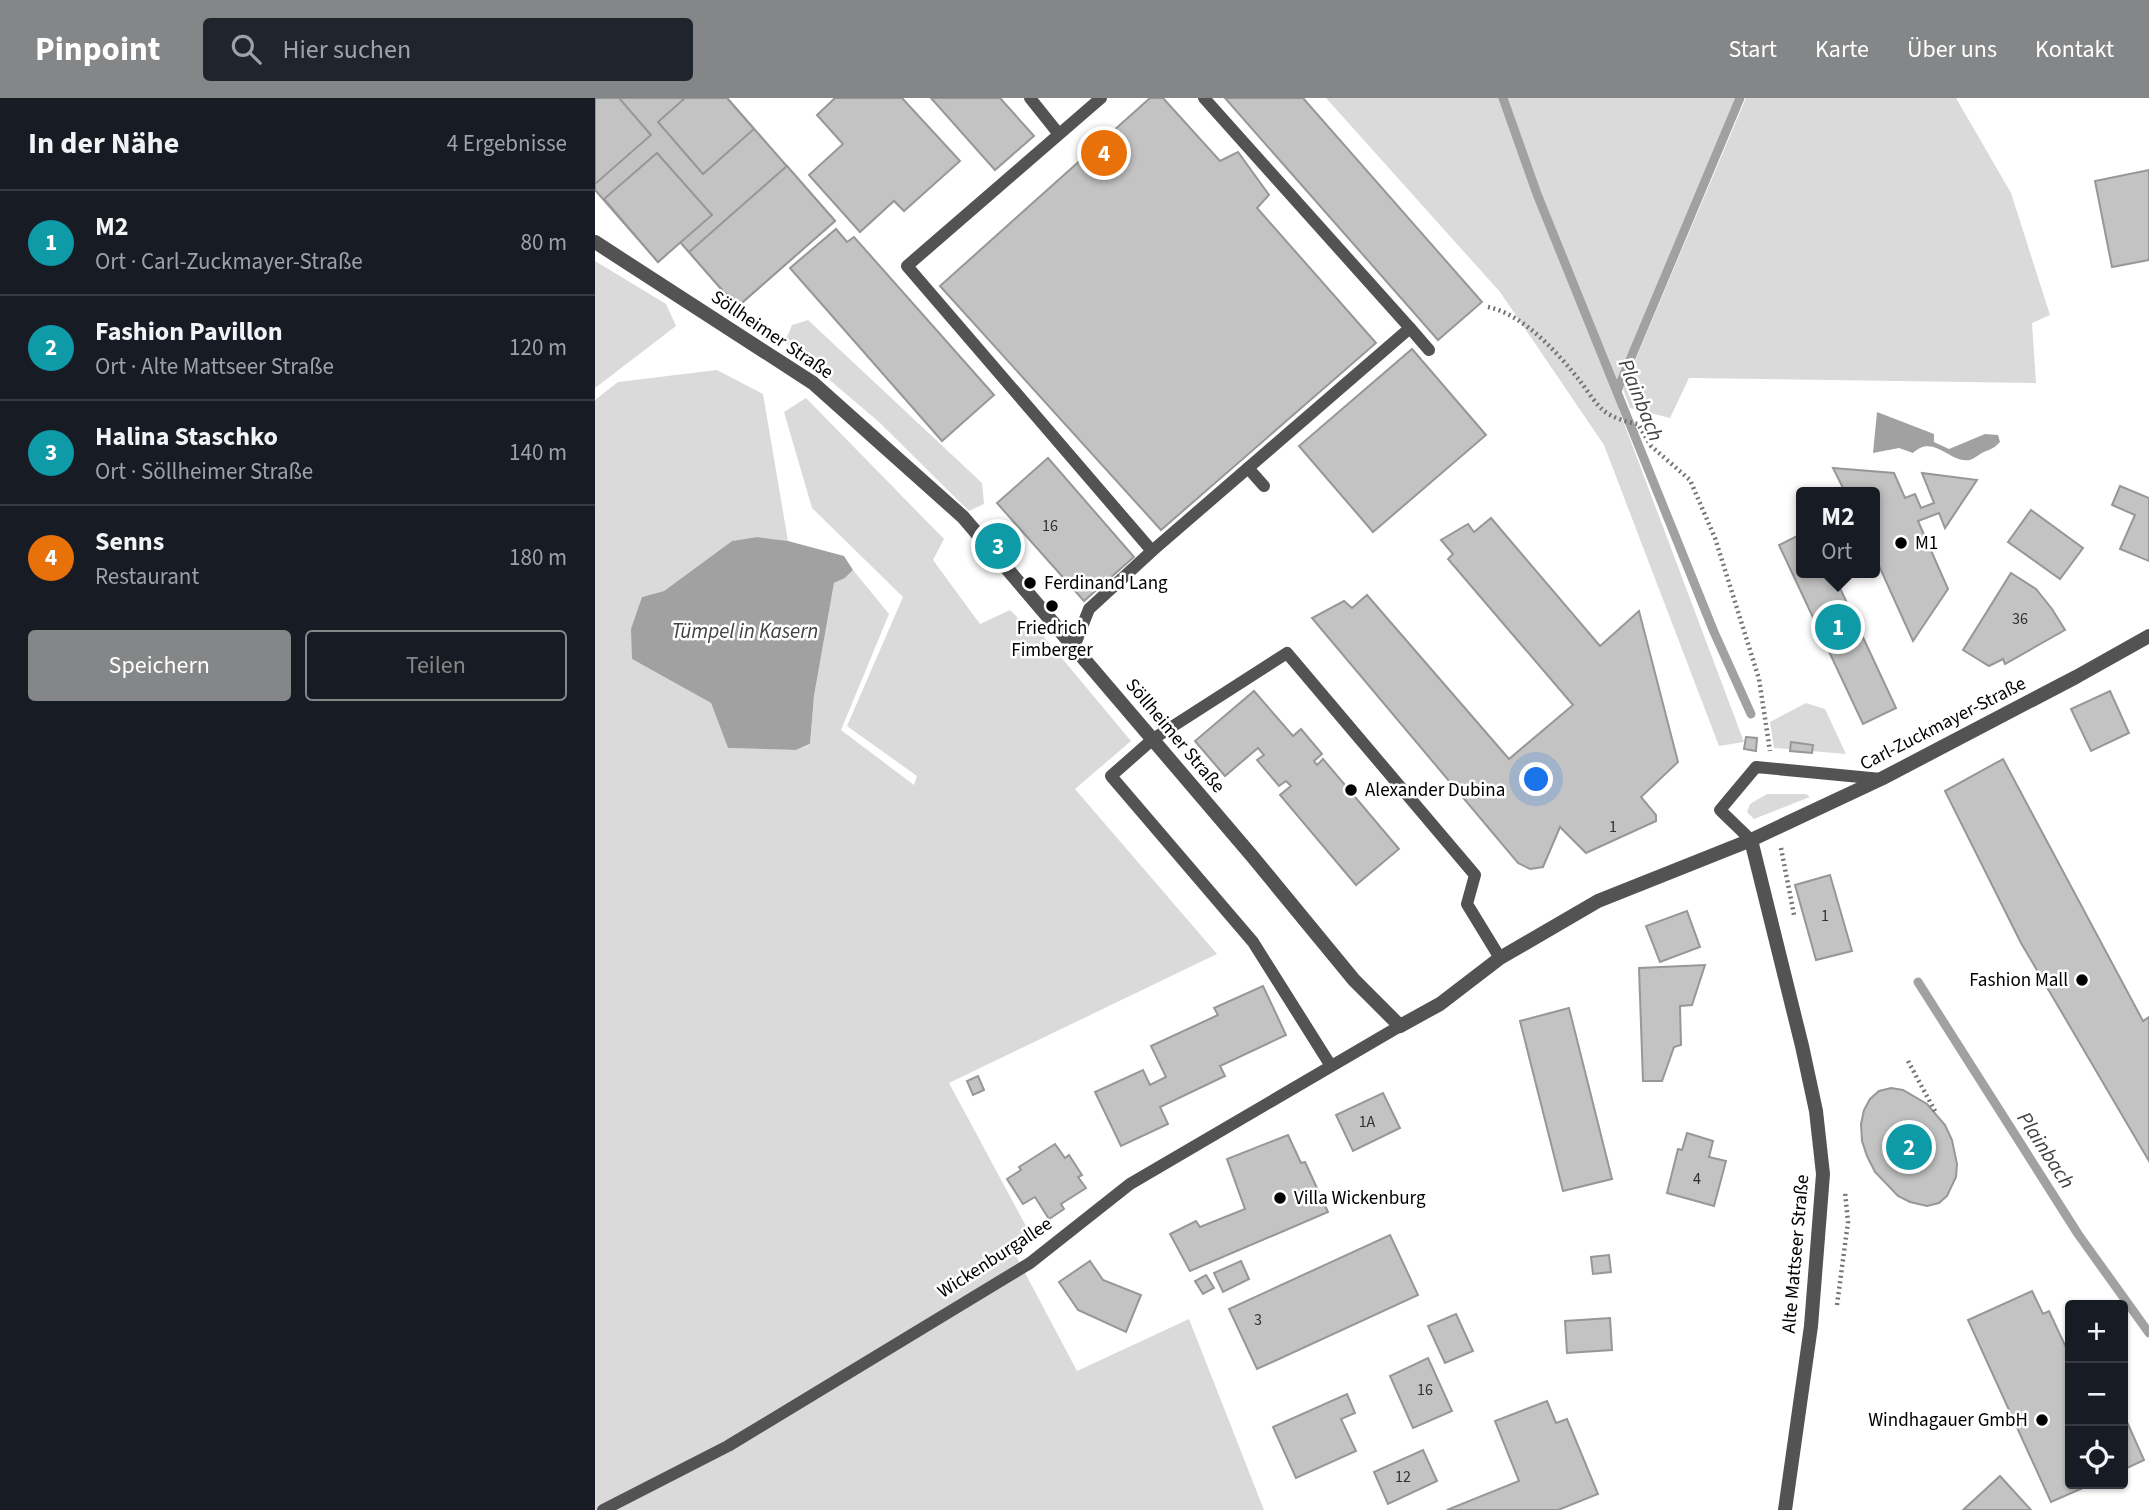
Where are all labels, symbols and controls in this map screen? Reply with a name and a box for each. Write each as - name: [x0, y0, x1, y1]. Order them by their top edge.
- search box: [203, 18, 693, 81]
- text: Pinpoint: [35, 26, 161, 73]
- icon: search: [227, 30, 265, 68]
- text: Hier suchen: [283, 31, 411, 68]
- text: Start: [1729, 32, 1777, 67]
- text: Karte: [1815, 32, 1869, 67]
- text: Über uns: [1907, 32, 1997, 67]
- text: Kontakt: [2035, 32, 2114, 67]
- text: In der Nähe: [28, 122, 179, 165]
- text: 4 Ergebnisse: [447, 127, 567, 160]
- pin: 4: [1081, 127, 1127, 179]
- text: M2: [95, 208, 129, 245]
- text: 1: [45, 226, 57, 259]
- text: 80 m: [520, 226, 567, 259]
- text: Ort · Carl-Zuckmayer-Straße: [95, 245, 363, 278]
- street label: Söllheimer Straße: [705, 284, 839, 386]
- text: Fashion Pavillon: [95, 313, 283, 350]
- text: 2: [45, 331, 57, 364]
- text: 120 m: [509, 331, 567, 364]
- text: Ort · Alte Mattseer Straße: [95, 350, 334, 383]
- water label: Plainbach: [1611, 354, 1671, 446]
- text: Halina Staschko: [95, 418, 278, 455]
- text: 3: [45, 436, 57, 469]
- text: 140 m: [509, 436, 567, 469]
- text: Ort · Söllheimer Straße: [95, 455, 313, 488]
- popup: [1796, 487, 1880, 578]
- text: M2: [1821, 498, 1855, 535]
- house number: 16: [1042, 515, 1058, 537]
- pin: 3: [975, 520, 1021, 572]
- text: Senns: [95, 523, 164, 560]
- place label: M1: [1915, 530, 1938, 557]
- text: Ort: [1821, 535, 1852, 568]
- marker: M1: [1893, 535, 1909, 551]
- text: 4: [45, 541, 57, 574]
- text: 180 m: [509, 541, 567, 574]
- text: Restaurant: [95, 560, 199, 593]
- place label: Ferdinand Lang: [1044, 570, 1168, 597]
- marker: Ferdinand Lang: [1022, 575, 1038, 591]
- marker: Friedrich Fimberger: [1044, 598, 1060, 614]
- pin: 1: [1815, 601, 1861, 653]
- house number: 36: [2012, 608, 2028, 630]
- place label: Friedrich Fimberger: [1011, 615, 1093, 664]
- water label: Tümpel in Kasern: [672, 616, 818, 646]
- button: Speichern: [28, 630, 291, 701]
- button: Teilen: [305, 630, 567, 701]
- street label: Carl-Zuckmayer-Straße: [1855, 670, 2031, 778]
- street label: Söllheimer Straße: [1119, 673, 1231, 799]
- your location: [1519, 762, 1553, 796]
- place label: Alexander Dubina: [1365, 777, 1505, 804]
- marker: Alexander Dubina: [1343, 782, 1359, 798]
- house number: 1: [1609, 816, 1617, 838]
- house number: 1: [1821, 905, 1829, 927]
- place label: Fashion Mall: [1969, 967, 2068, 994]
- marker: Fashion Mall: [2074, 972, 2090, 988]
- water label: Plainbach: [2010, 1105, 2082, 1195]
- house number: 1A: [1359, 1111, 1376, 1133]
- pin: 2: [1886, 1121, 1932, 1173]
- house number: 4: [1693, 1168, 1701, 1190]
- street label: Alte Mattseer Straße: [1776, 1173, 1816, 1335]
- place label: Villa Wickenburg: [1294, 1185, 1426, 1212]
- marker: Villa Wickenburg: [1272, 1190, 1288, 1206]
- street label: Wickenburgallee: [932, 1211, 1058, 1305]
- map controls: [2065, 1300, 2128, 1489]
- button: +: [2065, 1300, 2128, 1363]
- house number: 3: [1254, 1309, 1262, 1331]
- button: −: [2065, 1363, 2128, 1426]
- house number: 16: [1417, 1379, 1433, 1401]
- place label: Windhagauer GmbH: [1868, 1407, 2028, 1434]
- marker: Windhagauer GmbH: [2034, 1412, 2050, 1428]
- button: locate: [2065, 1426, 2128, 1489]
- house number: 12: [1395, 1466, 1411, 1488]

